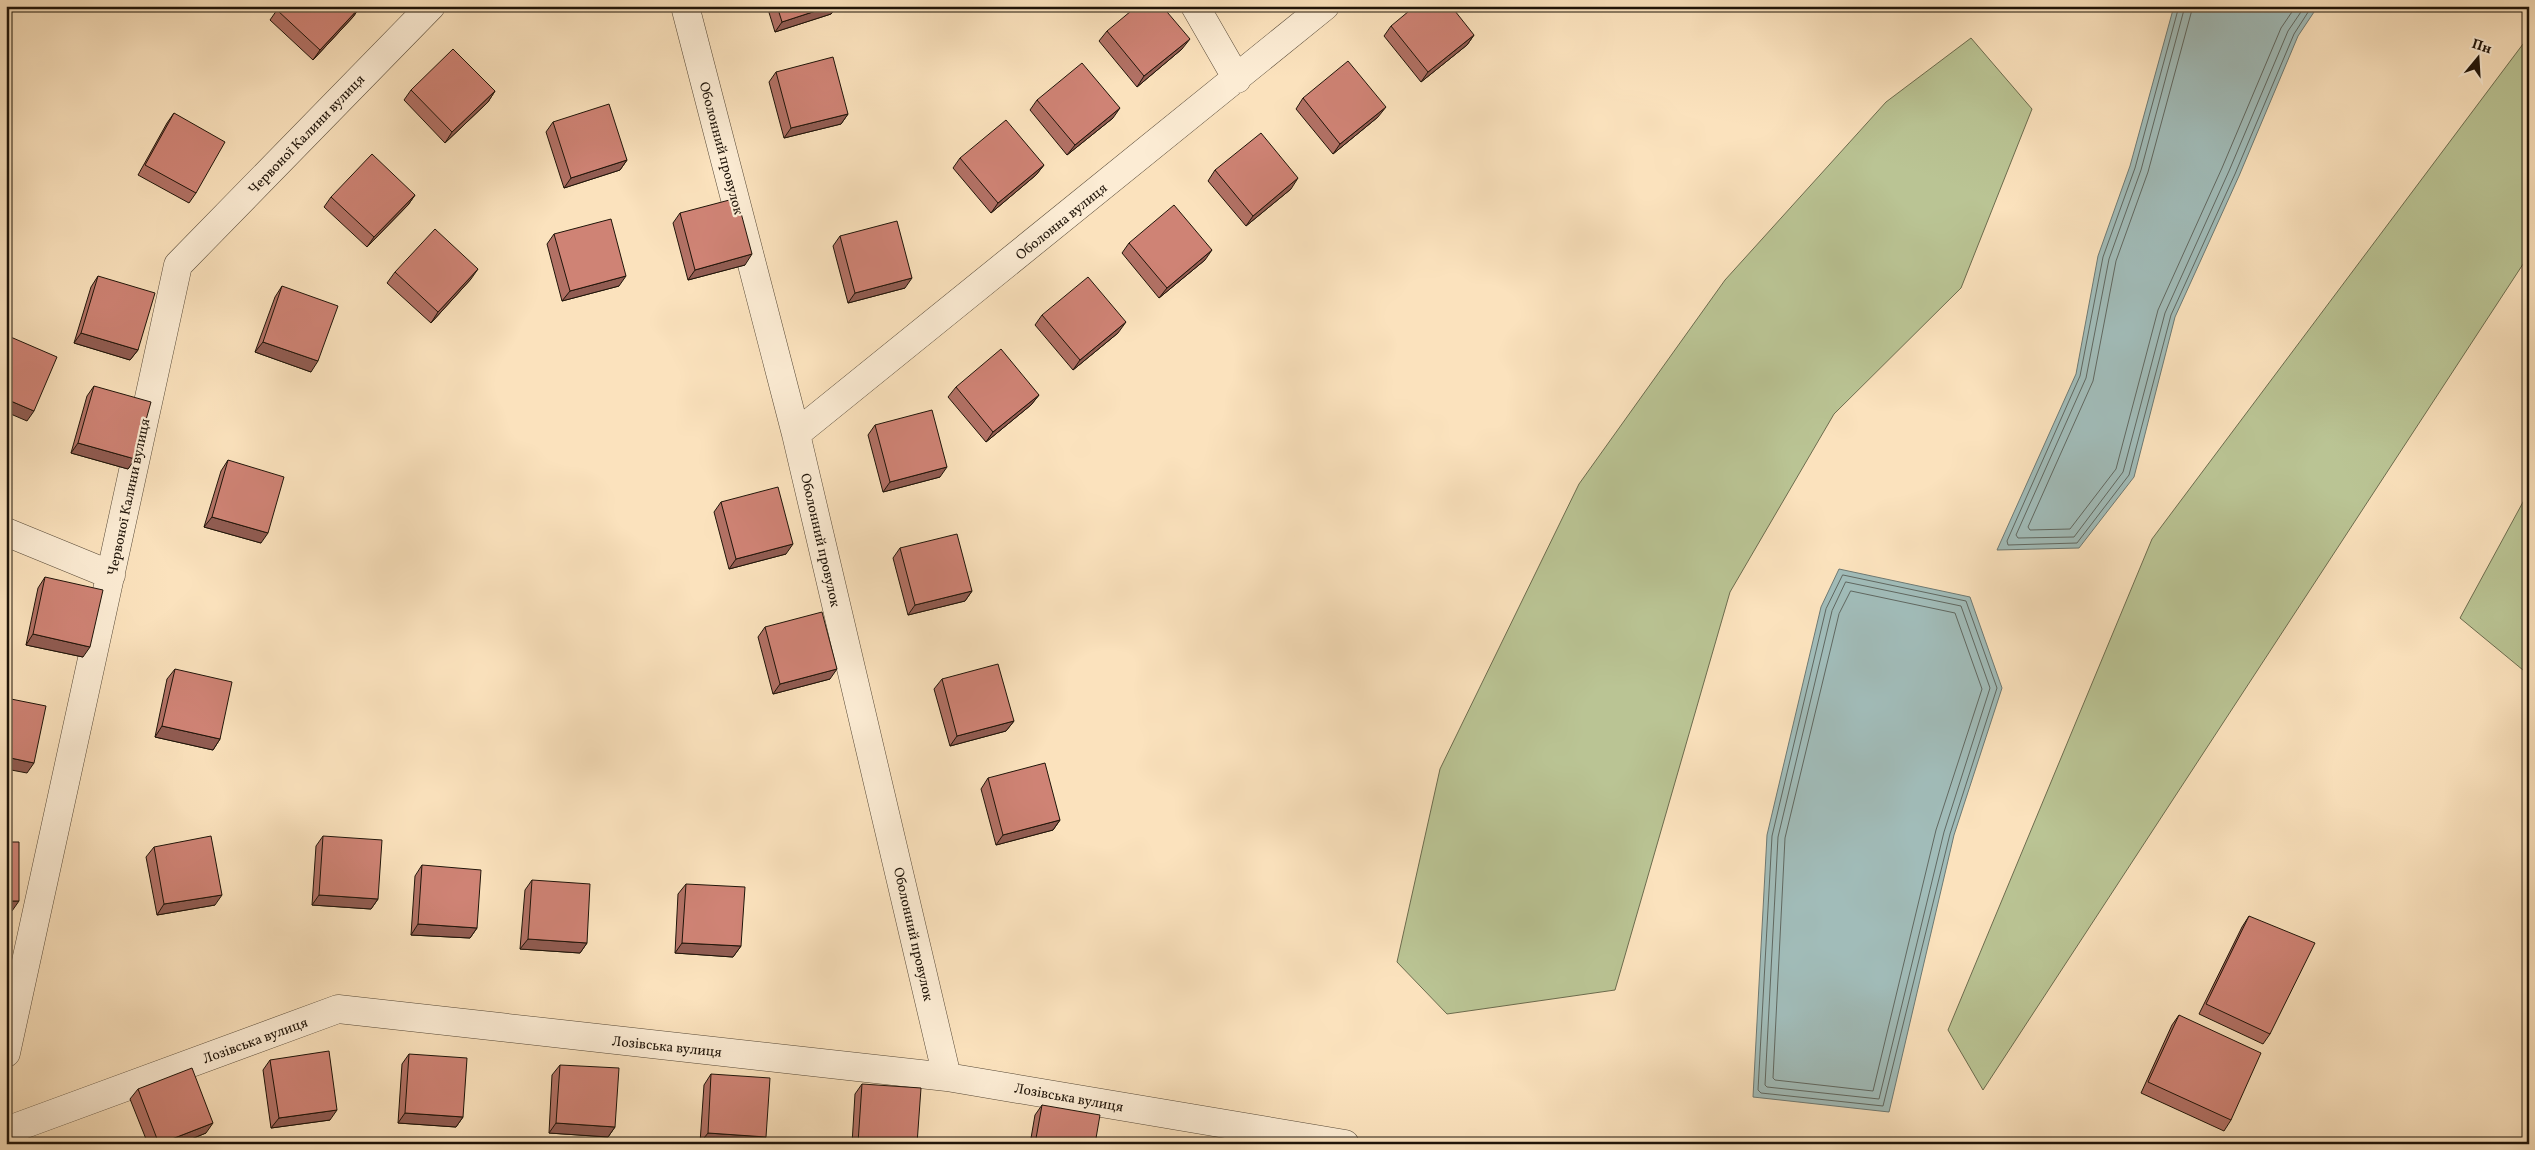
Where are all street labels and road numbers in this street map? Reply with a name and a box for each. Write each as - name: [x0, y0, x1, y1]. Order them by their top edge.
- street label: Червоної Калини вулиця: [245, 71, 370, 199]
- street label: Оболонний провулок: [694, 80, 748, 218]
- street label: Оболонна вулиця: [1012, 179, 1112, 265]
- street label: Червоної Калини вулиця: [104, 417, 155, 578]
- street label: Оболонний провулок: [795, 471, 844, 610]
- street label: Оболонний провулок: [888, 865, 937, 1004]
- street label: Лозівська вулиця: [200, 1014, 311, 1069]
- street label: Лозівська вулиця: [611, 1032, 723, 1063]
- street label: Лозівська вулиця: [1013, 1080, 1125, 1117]

